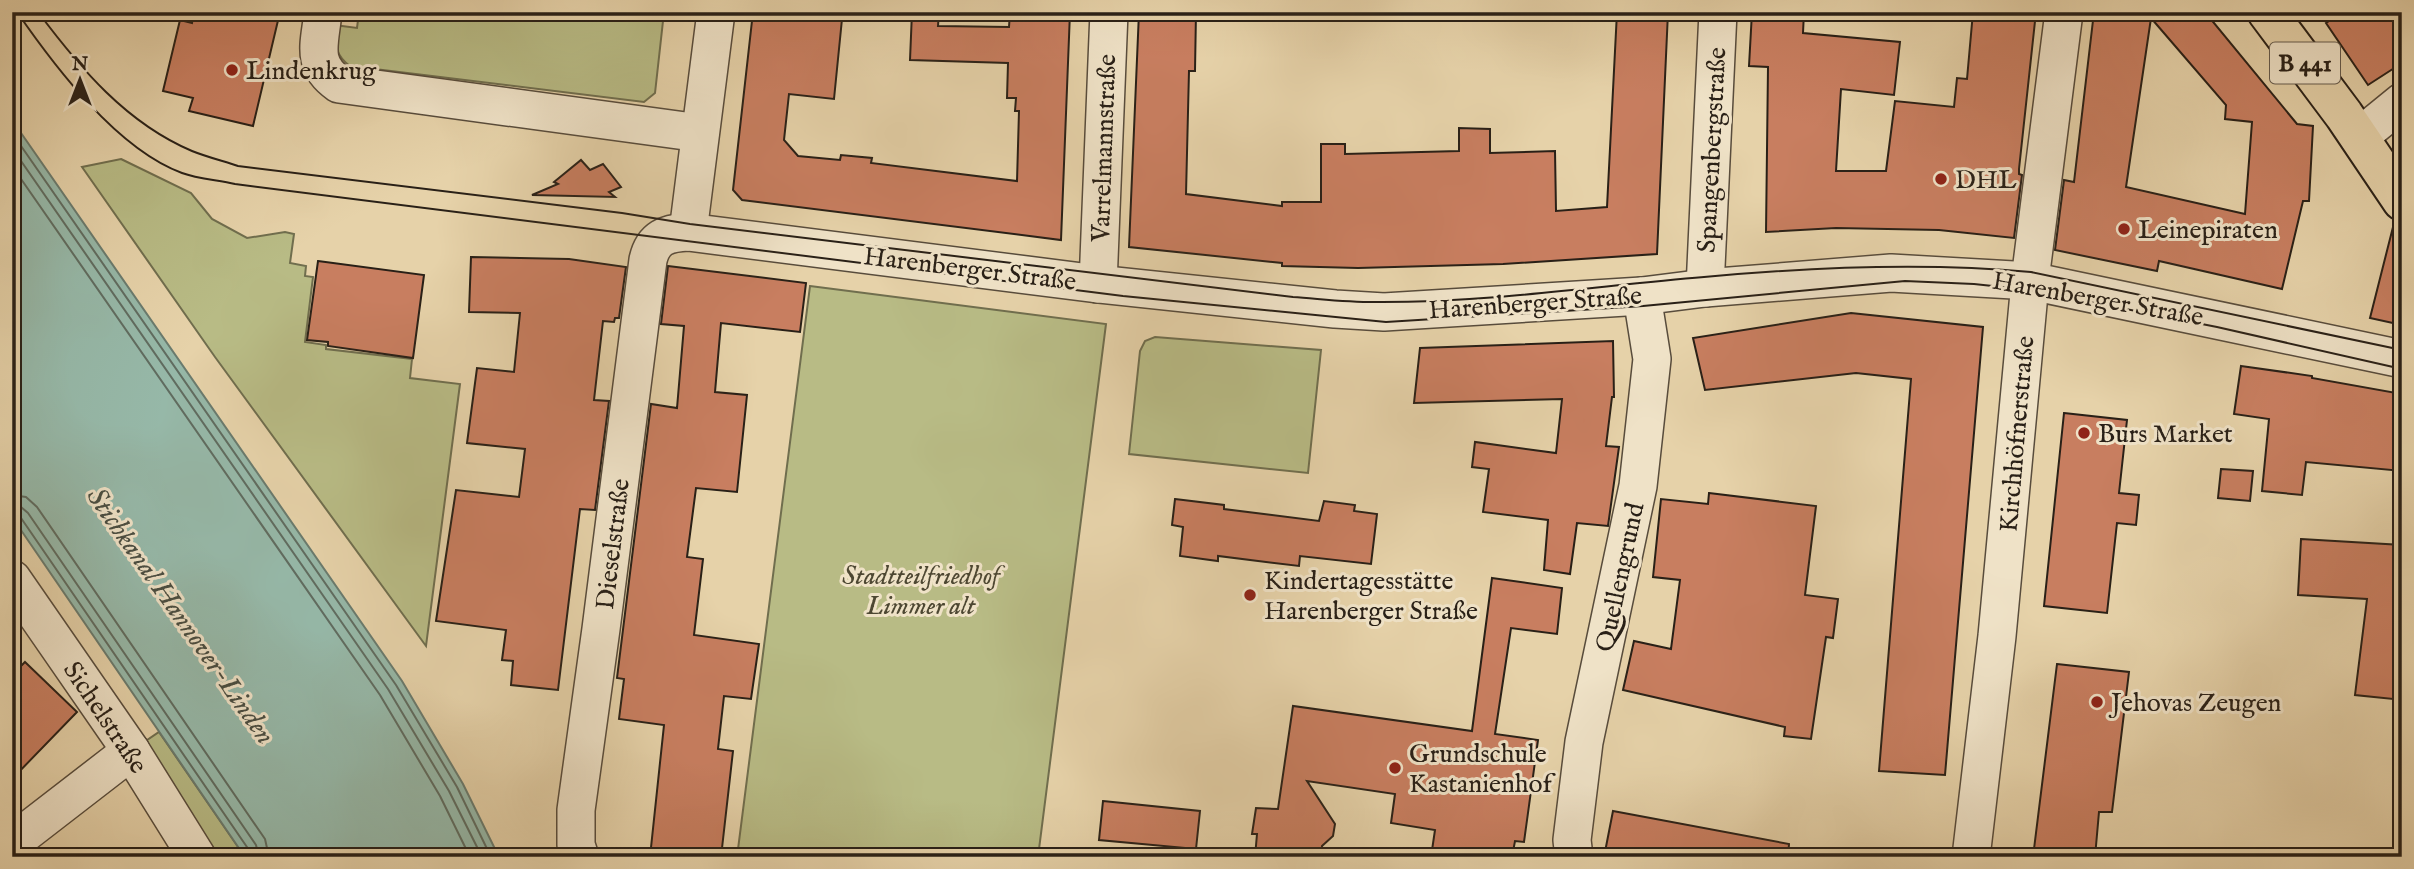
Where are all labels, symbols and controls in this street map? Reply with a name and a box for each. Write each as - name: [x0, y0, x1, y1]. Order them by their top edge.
- road number: B 441: [2270, 42, 2340, 84]
- north arrow: [46, 46, 116, 116]
- street label: Spangenbergstraße: [1691, 46, 1734, 254]
- text: N: [71, 53, 89, 77]
- street label: Varrelmannstraße: [1085, 54, 1124, 244]
- place label: Lindenkrug: [246, 55, 377, 88]
- marker: Lindenkrug: [224, 62, 240, 78]
- place label: DHL: [1955, 164, 2017, 197]
- marker: DHL: [1933, 171, 1949, 187]
- place label: Leinepiraten: [2138, 214, 2278, 247]
- marker: Leinepiraten: [2116, 221, 2132, 237]
- street label: Harenberger Straße: [862, 240, 1078, 299]
- street label: Harenberger Straße: [1990, 265, 2206, 334]
- street label: Harenberger Straße: [1427, 280, 1643, 327]
- street label: Kirchhöfnerstraße: [1992, 335, 2043, 534]
- place label: Burs Market: [2098, 418, 2233, 451]
- marker: Burs Market: [2076, 425, 2092, 441]
- street label: Dieselstraße: [589, 477, 638, 612]
- water label: Stichkanal Hannover-Linden: [78, 481, 282, 752]
- street label: Quellengrund: [1589, 500, 1652, 655]
- park label: Stadtteilfriedhof Limmer alt: [842, 560, 1006, 623]
- place label: Kindertagesstätte Harenberger Straße: [1264, 565, 1478, 628]
- marker: Kindertagesstätte Harenberger Straße: [1242, 587, 1258, 603]
- street label: Sichelstraße: [55, 655, 154, 780]
- place label: Jehovas Zeugen: [2108, 687, 2282, 720]
- marker: Jehovas Zeugen: [2089, 694, 2105, 710]
- place label: Grundschule Kastanienhof: [1409, 738, 1556, 801]
- marker: Grundschule Kastanienhof: [1387, 760, 1403, 776]

